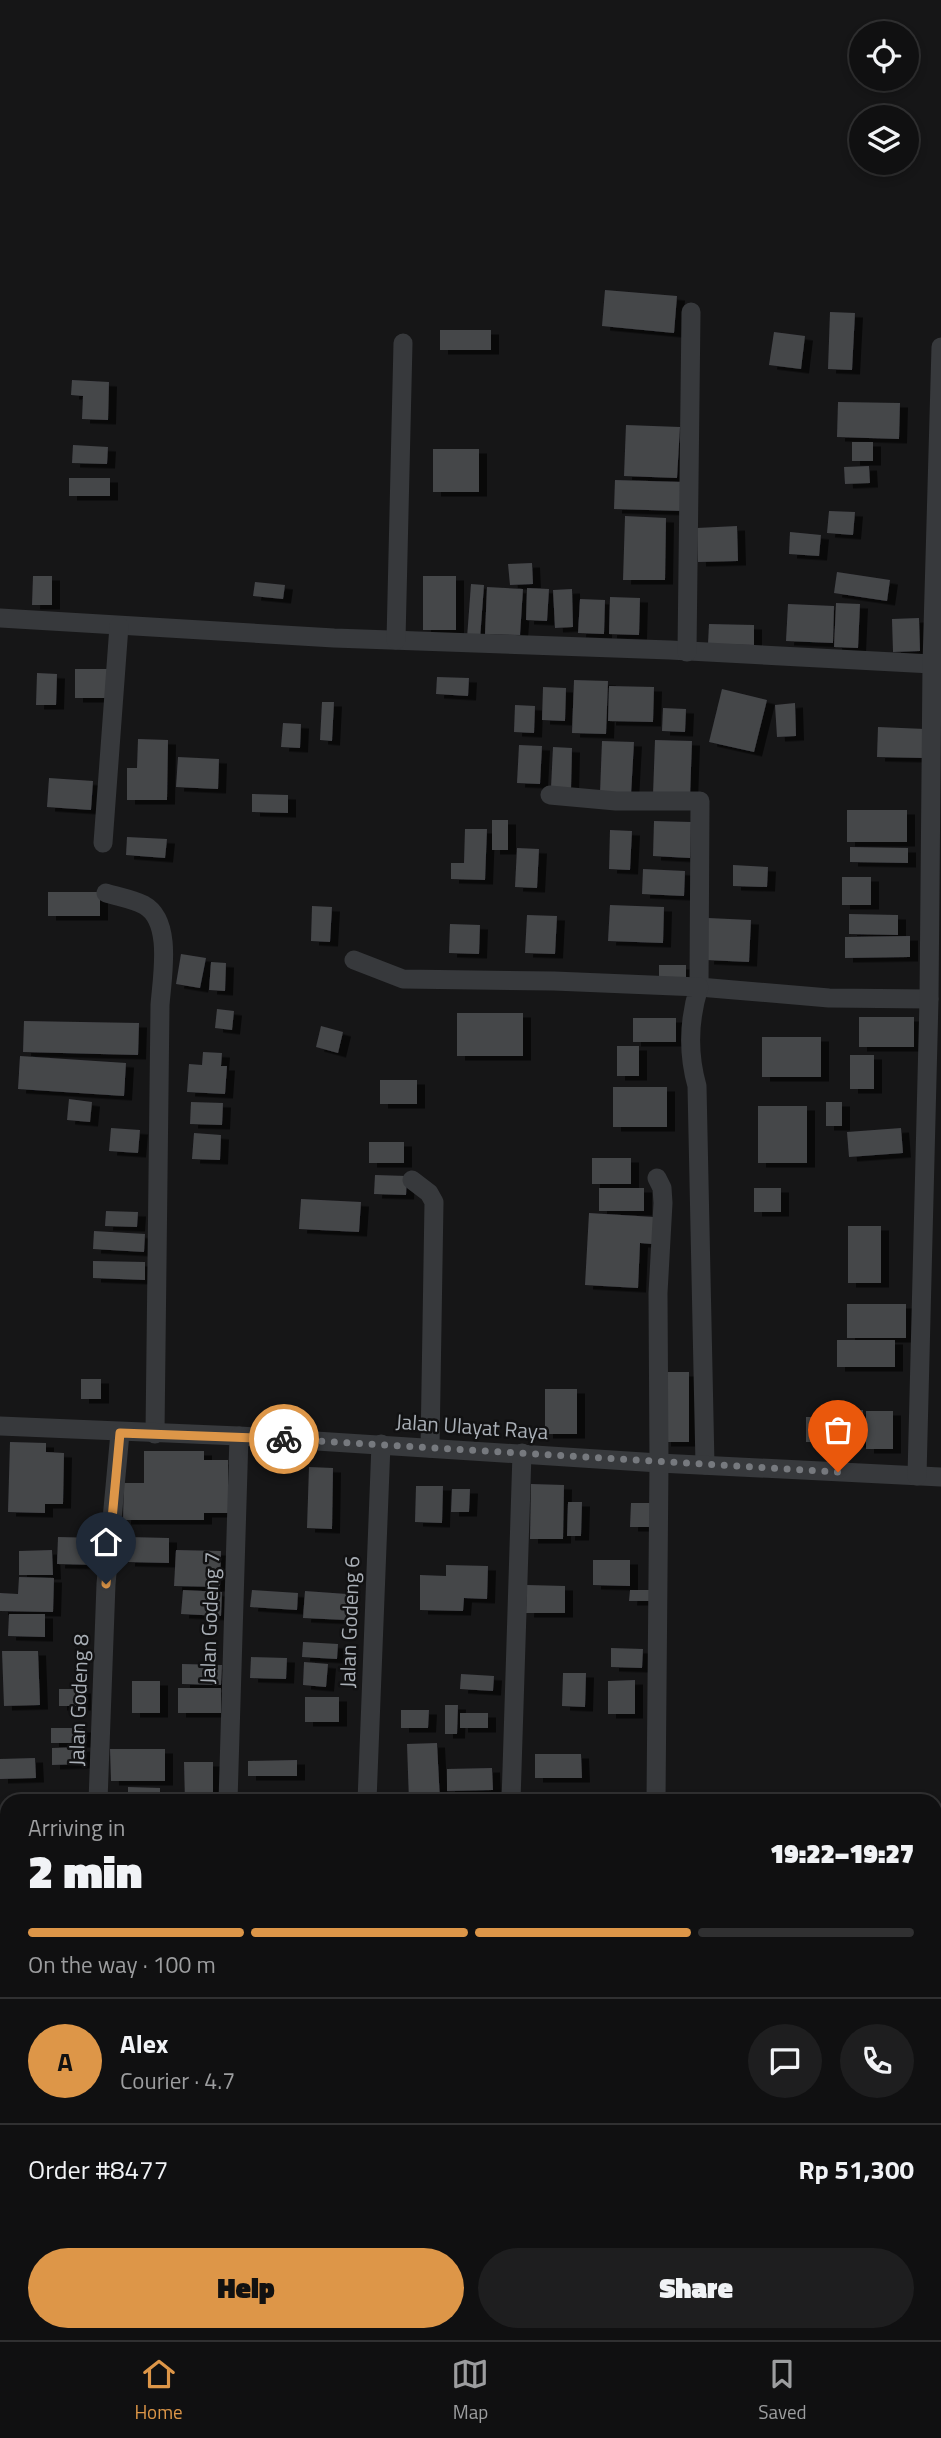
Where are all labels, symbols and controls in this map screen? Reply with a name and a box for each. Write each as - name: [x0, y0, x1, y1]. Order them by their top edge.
- map controls: [849, 21, 919, 175]
- button: locate: [849, 21, 919, 91]
- button: layers: [849, 105, 919, 175]
- pin: [808, 1400, 868, 1472]
- courier: [249, 1404, 319, 1474]
- street label: Jalan Ulayat Raya: [395, 1405, 550, 1447]
- icon: bag: [819, 1411, 857, 1449]
- icon: bike: [265, 1420, 303, 1458]
- pin: [76, 1512, 136, 1584]
- icon: home: [87, 1523, 125, 1561]
- street label: Jalan Godeng 7: [191, 1551, 227, 1685]
- street label: Jalan Godeng 6: [331, 1555, 367, 1689]
- street label: Jalan Godeng 8: [60, 1633, 96, 1767]
- text: Arriving in: [28, 1810, 125, 1845]
- text: 19:22–19:27: [770, 1834, 914, 1873]
- text: 2 min: [28, 1836, 142, 1906]
- text: On the way · 100 m: [28, 1947, 216, 1982]
- text: Alex: [120, 2024, 168, 2063]
- button: chat: [748, 2024, 822, 2098]
- button: phone: [840, 2024, 914, 2098]
- text: A: [57, 2042, 73, 2081]
- text: Courier · 4.7: [120, 2063, 235, 2098]
- text: Order #8477: [28, 2150, 168, 2189]
- text: Rp 51,300: [798, 2150, 914, 2189]
- button: Help: [28, 2248, 464, 2328]
- button: Share: [478, 2248, 914, 2328]
- tab: Home: [134, 2355, 183, 2426]
- tab: Map: [451, 2355, 489, 2426]
- tab: Saved: [758, 2355, 807, 2426]

